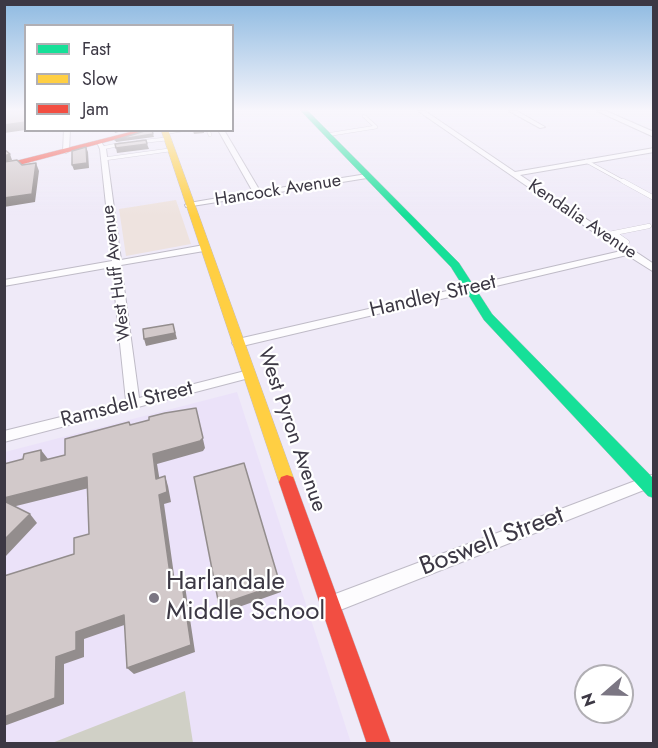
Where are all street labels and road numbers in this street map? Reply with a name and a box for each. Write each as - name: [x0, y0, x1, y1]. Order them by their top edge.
- street label: Hancock Avenue: [213, 170, 343, 212]
- street label: Kendalia Avenue: [524, 176, 640, 264]
- street label: West Huff Avenue: [98, 204, 136, 342]
- street label: Handley Street: [367, 270, 499, 324]
- street label: West Pyron Avenue: [251, 345, 331, 515]
- street label: Ramsdell Street: [58, 376, 196, 434]
- street label: Boswell Street: [416, 500, 568, 584]

